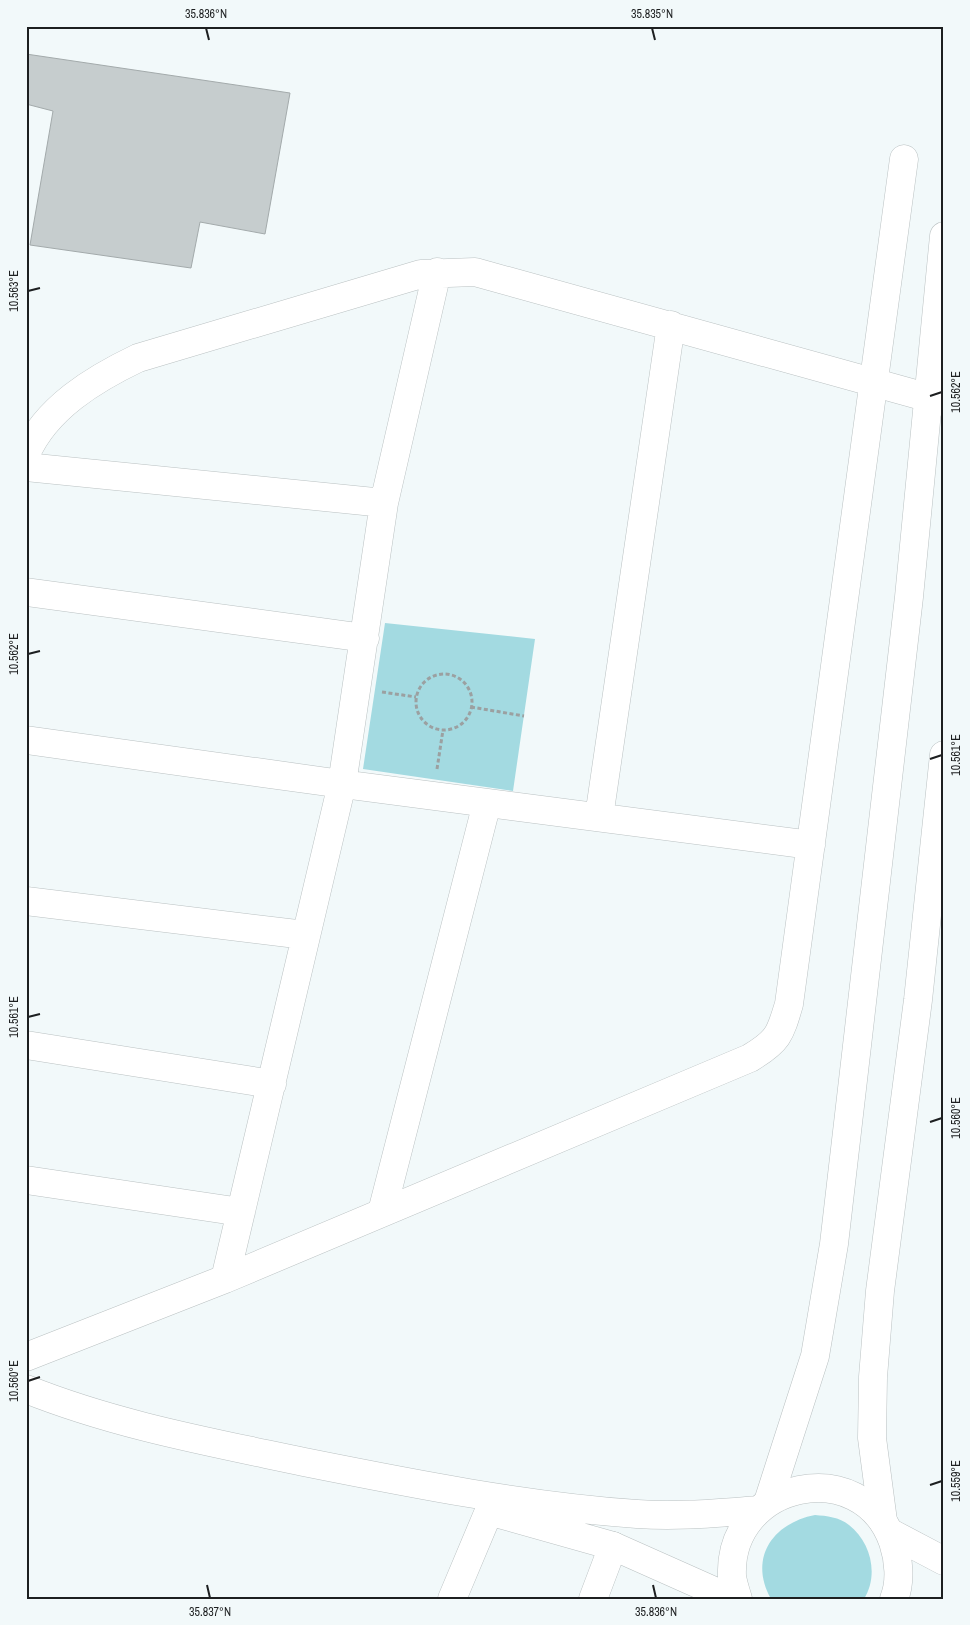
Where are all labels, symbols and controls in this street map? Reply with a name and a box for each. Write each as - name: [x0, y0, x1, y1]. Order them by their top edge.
- text: 35.836°N: [185, 6, 227, 22]
- text: 35.835°N: [631, 6, 673, 22]
- text: 10.563°E: [6, 270, 22, 312]
- text: 10.562°E: [948, 371, 964, 413]
- text: 10.562°E: [6, 633, 22, 675]
- text: 10.561°E: [948, 734, 964, 776]
- text: 10.561°E: [6, 996, 22, 1038]
- text: 10.560°E: [948, 1097, 964, 1139]
- text: 10.560°E: [6, 1360, 22, 1402]
- text: 10.559°E: [948, 1460, 964, 1502]
- text: 35.837°N: [189, 1604, 231, 1620]
- text: 35.836°N: [635, 1604, 677, 1620]

